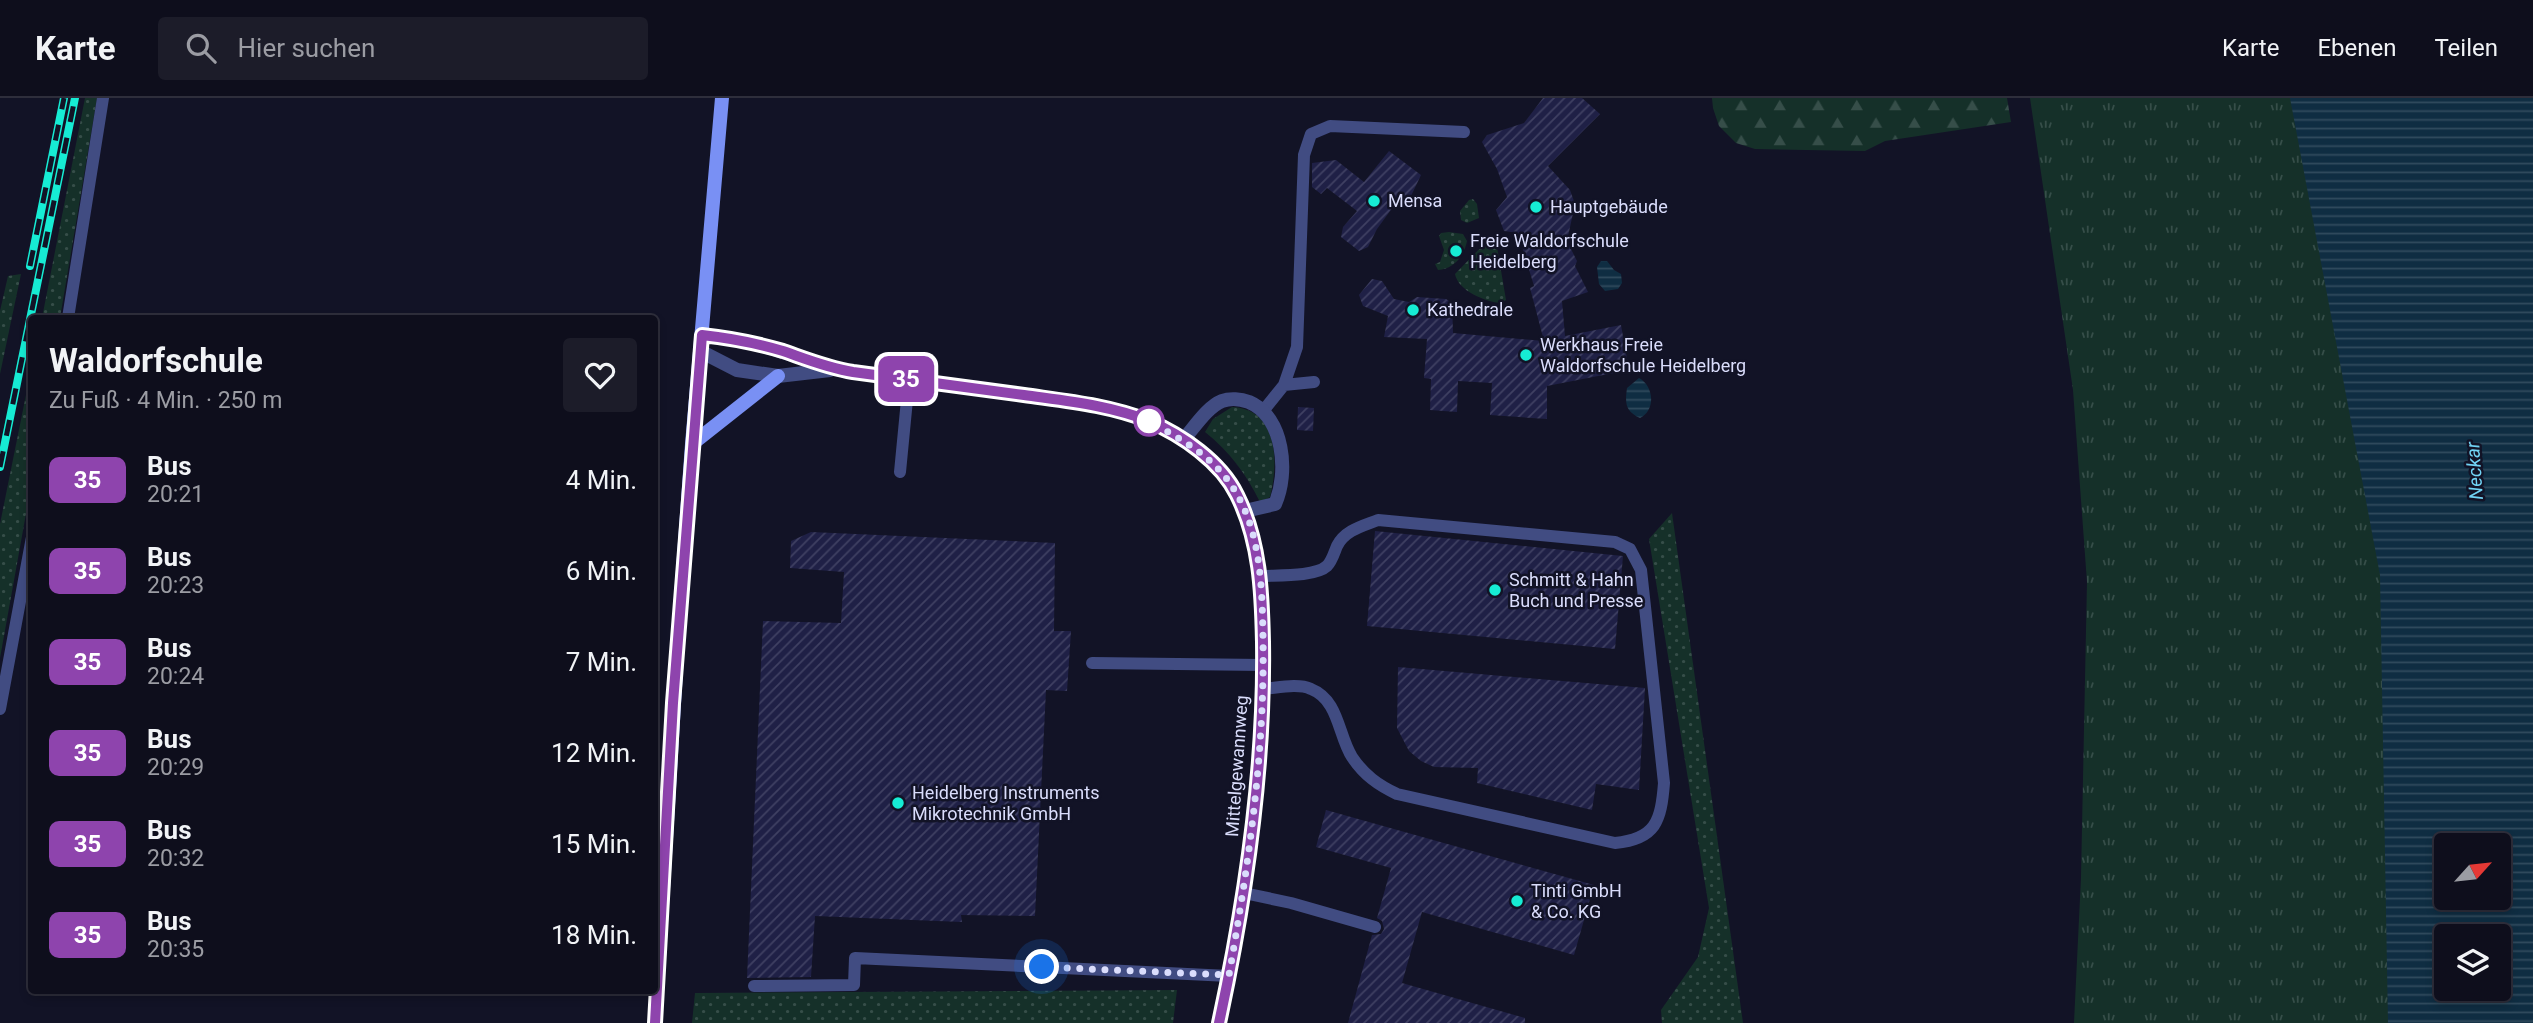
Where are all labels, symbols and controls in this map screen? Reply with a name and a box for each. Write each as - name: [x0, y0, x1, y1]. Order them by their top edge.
- search box: [158, 17, 648, 80]
- text: Karte: [35, 29, 116, 68]
- icon: search: [182, 29, 220, 67]
- text: Hier suchen: [238, 33, 375, 63]
- text: Karte: [2222, 34, 2279, 62]
- text: Ebenen: [2317, 34, 2396, 62]
- text: Teilen: [2434, 34, 2498, 62]
- place label: Mensa: [1388, 190, 1442, 211]
- marker: Mensa: [1366, 193, 1382, 209]
- place label: Hauptgebäude: [1550, 196, 1668, 217]
- marker: Hauptgebäude: [1528, 199, 1544, 215]
- place label: Freie Waldorfschule Heidelberg: [1470, 230, 1629, 272]
- marker: Freie Waldorfschule Heidelberg: [1448, 243, 1464, 259]
- place label: Kathedrale: [1427, 299, 1513, 320]
- marker: Kathedrale: [1405, 302, 1421, 318]
- place label: Werkhaus Freie Waldorfschule Heidelberg: [1540, 334, 1746, 376]
- button: heart: [563, 338, 637, 412]
- text: Waldorfschule: [49, 341, 263, 380]
- marker: Werkhaus Freie Waldorfschule Heidelberg: [1518, 347, 1534, 363]
- line badge: 35: [874, 356, 937, 402]
- text: 35: [892, 365, 920, 393]
- text: Zu Fuß · 4 Min. · 250 m: [49, 387, 282, 414]
- unlabelled marker: [1134, 406, 1164, 436]
- water label: Neckar: [2461, 440, 2488, 501]
- text: Bus: [147, 451, 192, 481]
- text: 4 Min.: [566, 465, 637, 495]
- text: 35: [74, 466, 101, 494]
- text: 20:21: [147, 481, 204, 508]
- text: Bus: [147, 542, 192, 572]
- text: 6 Min.: [566, 556, 637, 586]
- text: 35: [74, 557, 101, 585]
- place label: Schmitt & Hahn Buch und Presse: [1509, 569, 1643, 611]
- text: 20:23: [147, 572, 204, 599]
- marker: Schmitt & Hahn Buch und Presse: [1487, 582, 1503, 598]
- text: Bus: [147, 633, 192, 663]
- text: 7 Min.: [566, 647, 637, 677]
- text: 35: [74, 648, 101, 676]
- text: 20:24: [147, 663, 204, 690]
- street label: Mittelgewannweg: [1221, 694, 1252, 837]
- text: Bus: [147, 724, 192, 754]
- text: 12 Min.: [551, 738, 637, 768]
- text: 35: [74, 739, 101, 767]
- text: 20:29: [147, 754, 204, 781]
- place label: Heidelberg Instruments Mikrotechnik GmbH: [912, 782, 1099, 824]
- marker: Heidelberg Instruments Mikrotechnik GmbH: [890, 795, 906, 811]
- text: Bus: [147, 815, 192, 845]
- text: 15 Min.: [551, 829, 637, 859]
- text: 35: [74, 830, 101, 858]
- north arrow: [2434, 833, 2511, 910]
- map controls: [2434, 833, 2511, 1001]
- text: 20:32: [147, 845, 204, 872]
- place label: Tinti GmbH & Co. KG: [1531, 880, 1622, 922]
- marker: Tinti GmbH & Co. KG: [1509, 893, 1525, 909]
- text: Bus: [147, 906, 192, 936]
- text: 18 Min.: [551, 920, 637, 950]
- text: 35: [74, 921, 101, 949]
- button: layers: [2434, 924, 2511, 1001]
- text: 20:35: [147, 936, 204, 963]
- your location: [1024, 949, 1059, 984]

